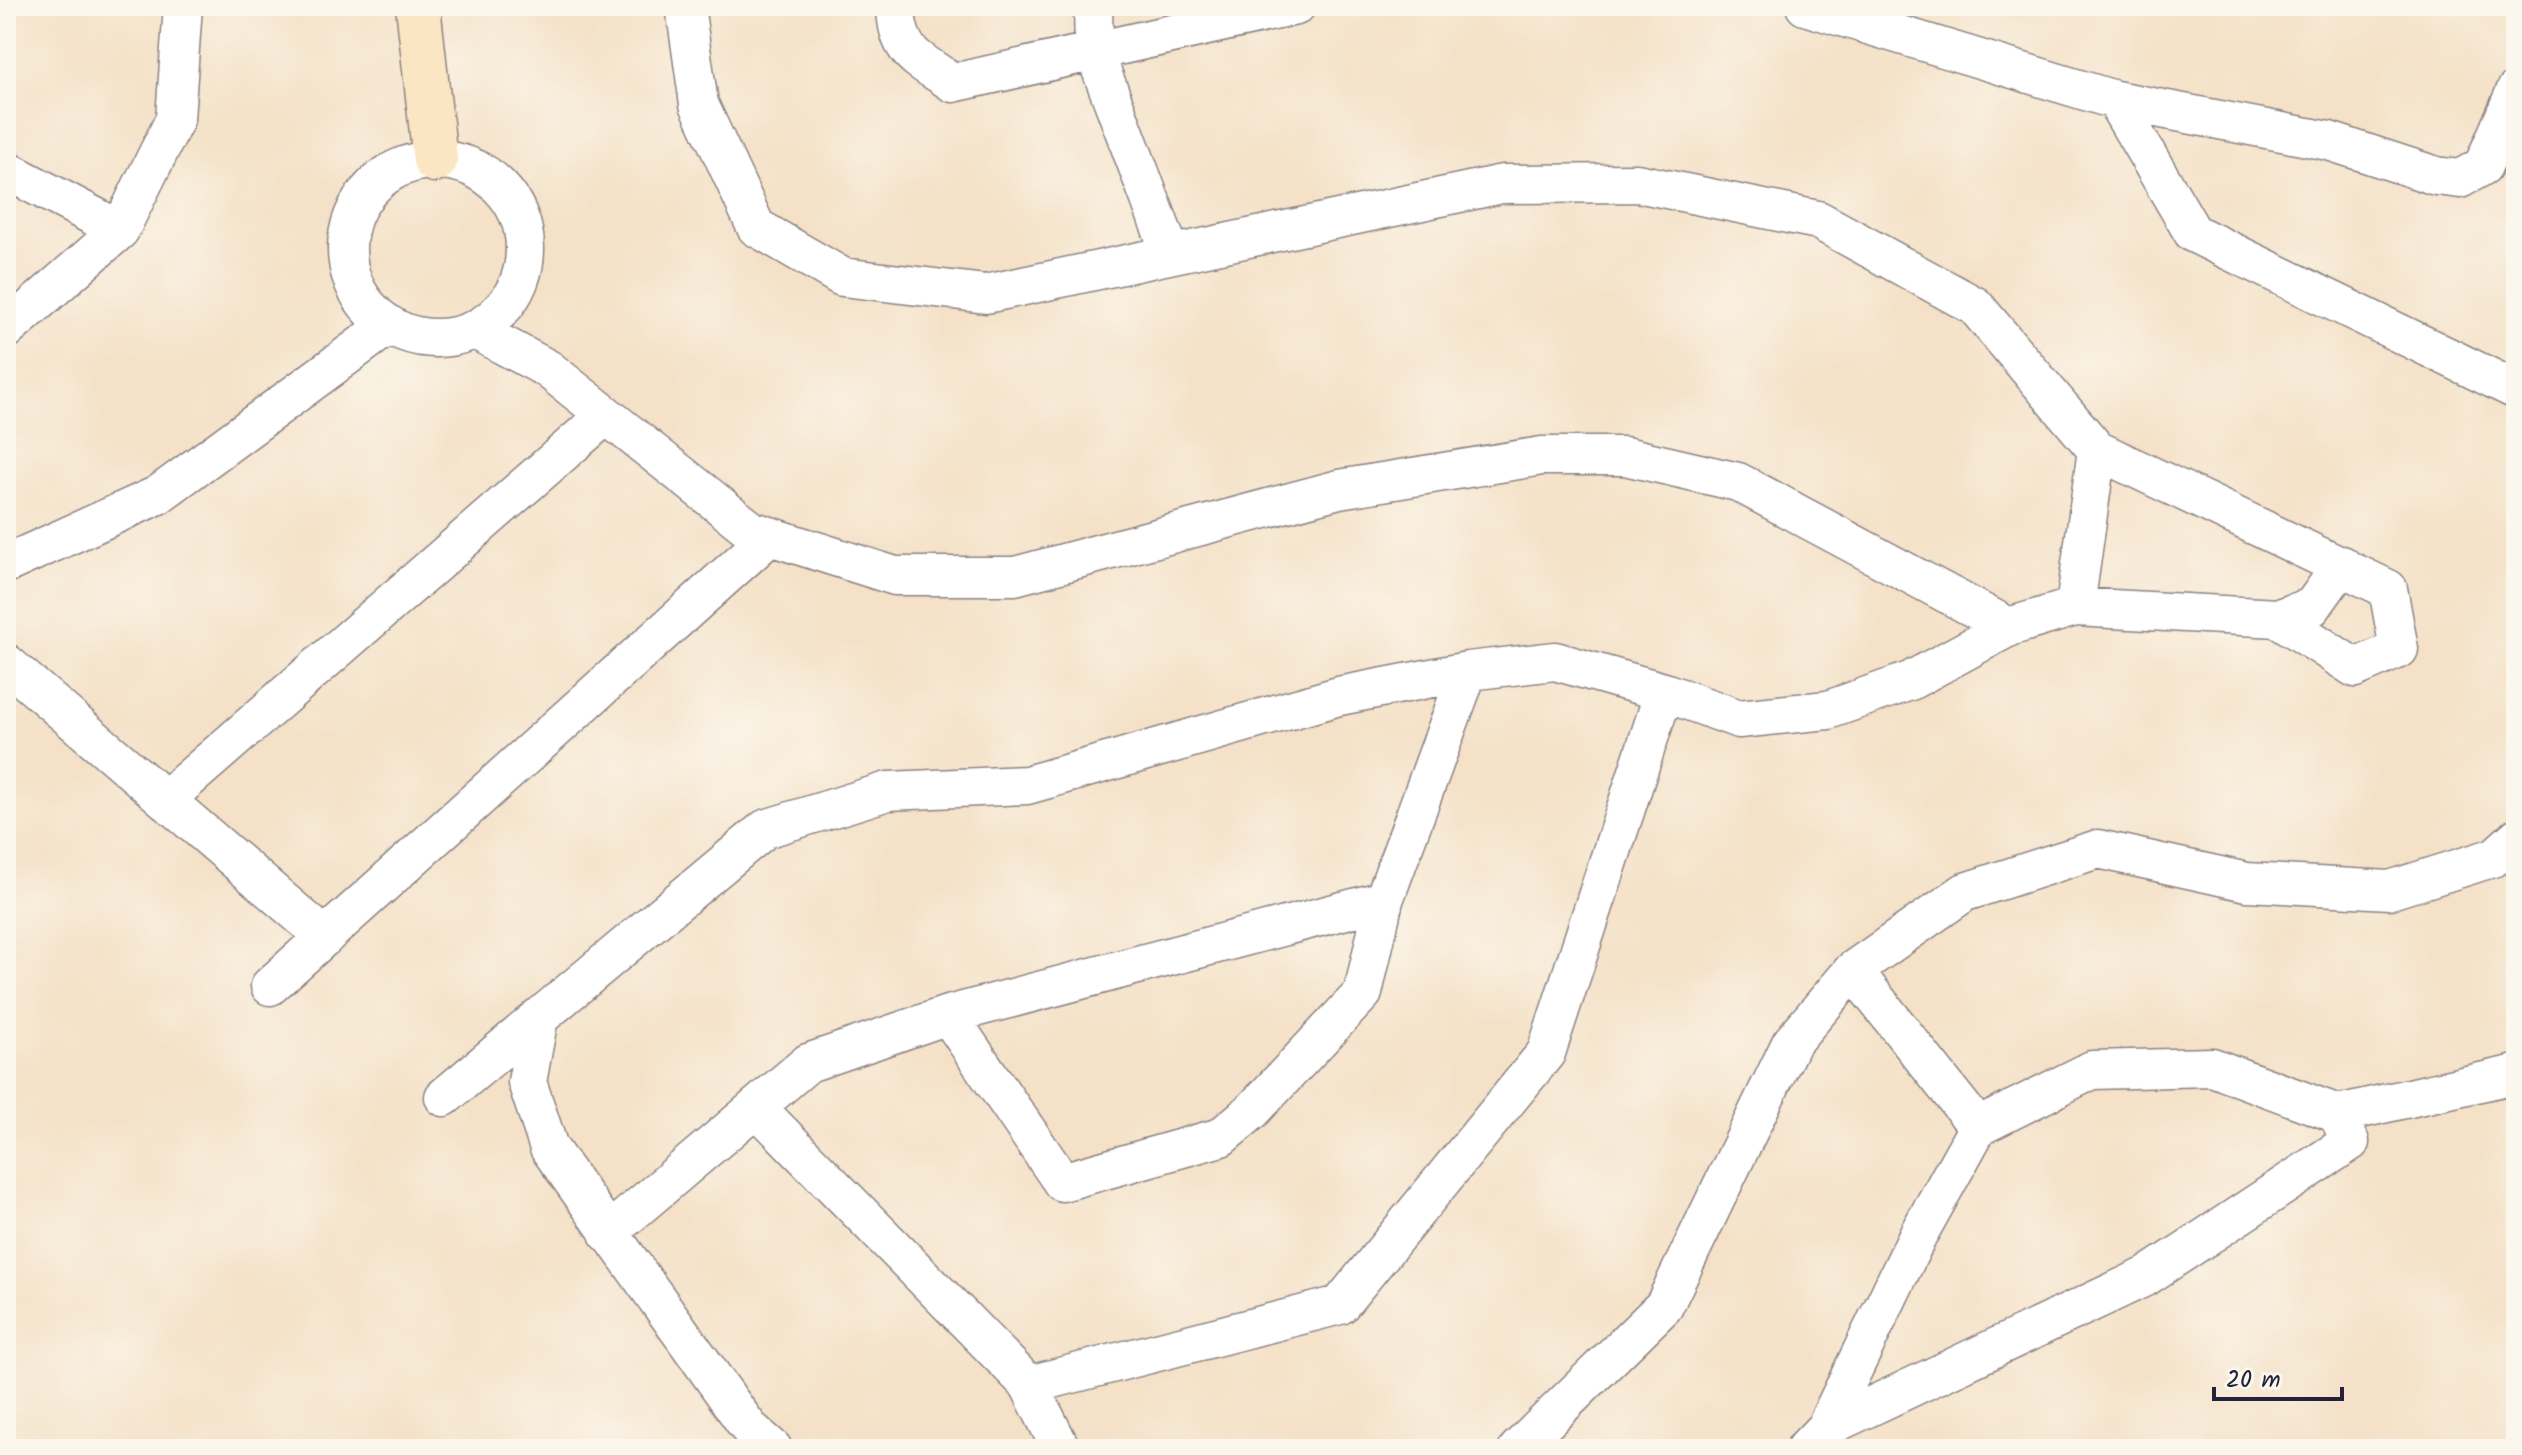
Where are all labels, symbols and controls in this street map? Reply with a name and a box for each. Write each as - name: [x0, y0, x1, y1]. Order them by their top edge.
- scale bar: [2214, 1351, 2342, 1401]
- text: 20 m: [2226, 1361, 2281, 1400]

